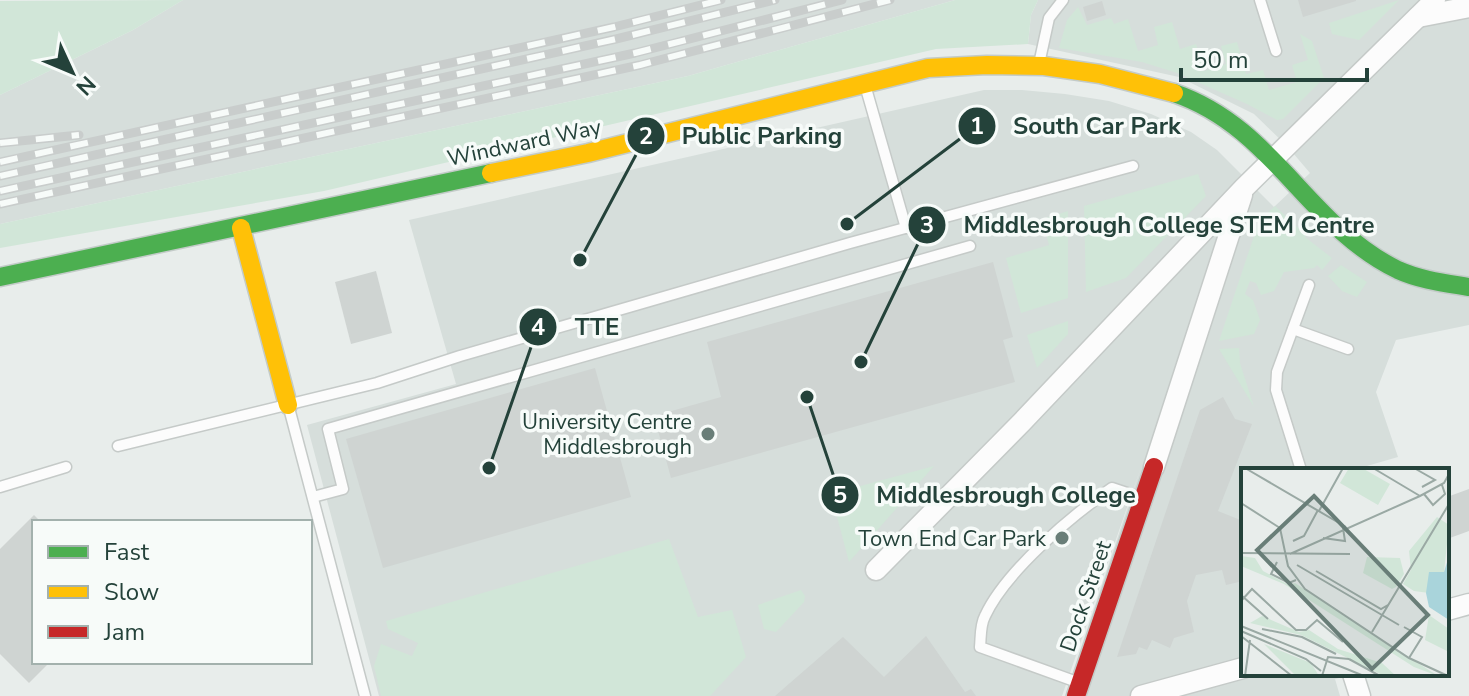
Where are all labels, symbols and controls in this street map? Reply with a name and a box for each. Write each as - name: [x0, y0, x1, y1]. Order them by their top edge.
- north arrow: [32, 32, 112, 112]
- scale bar: [1181, 32, 1367, 82]
- text: 50 m: [1193, 44, 1249, 76]
- text: N: [69, 69, 102, 102]
- callout: South Car Park: [957, 102, 1197, 150]
- text: 1: [970, 110, 984, 142]
- text: South Car Park: [1013, 110, 1182, 142]
- street label: Windward Way: [444, 112, 605, 174]
- callout: Public Parking: [626, 112, 858, 160]
- text: 2: [639, 120, 653, 152]
- text: Public Parking: [682, 120, 842, 152]
- callout: Middlesbrough College STEM Centre: [907, 201, 1390, 249]
- text: 3: [920, 209, 934, 241]
- text: Middlesbrough College STEM Centre: [963, 209, 1375, 241]
- callout: TTE: [518, 303, 635, 351]
- text: 4: [531, 311, 545, 343]
- text: TTE: [575, 311, 619, 343]
- place label: University Centre Middlesbrough: [522, 407, 692, 462]
- marker: University Centre Middlesbrough: [699, 425, 717, 443]
- inset map: [1241, 468, 1449, 676]
- callout: Middlesbrough College: [820, 471, 1152, 519]
- text: 5: [833, 479, 847, 511]
- text: Middlesbrough College: [876, 479, 1136, 511]
- legend: [32, 520, 312, 664]
- place label: Town End Car Park: [858, 524, 1047, 554]
- marker: Town End Car Park: [1053, 529, 1071, 547]
- text: Fast: [104, 536, 150, 568]
- street label: Dock Street: [1053, 537, 1119, 656]
- text: Slow: [104, 576, 159, 608]
- text: Jam: [103, 616, 145, 648]

